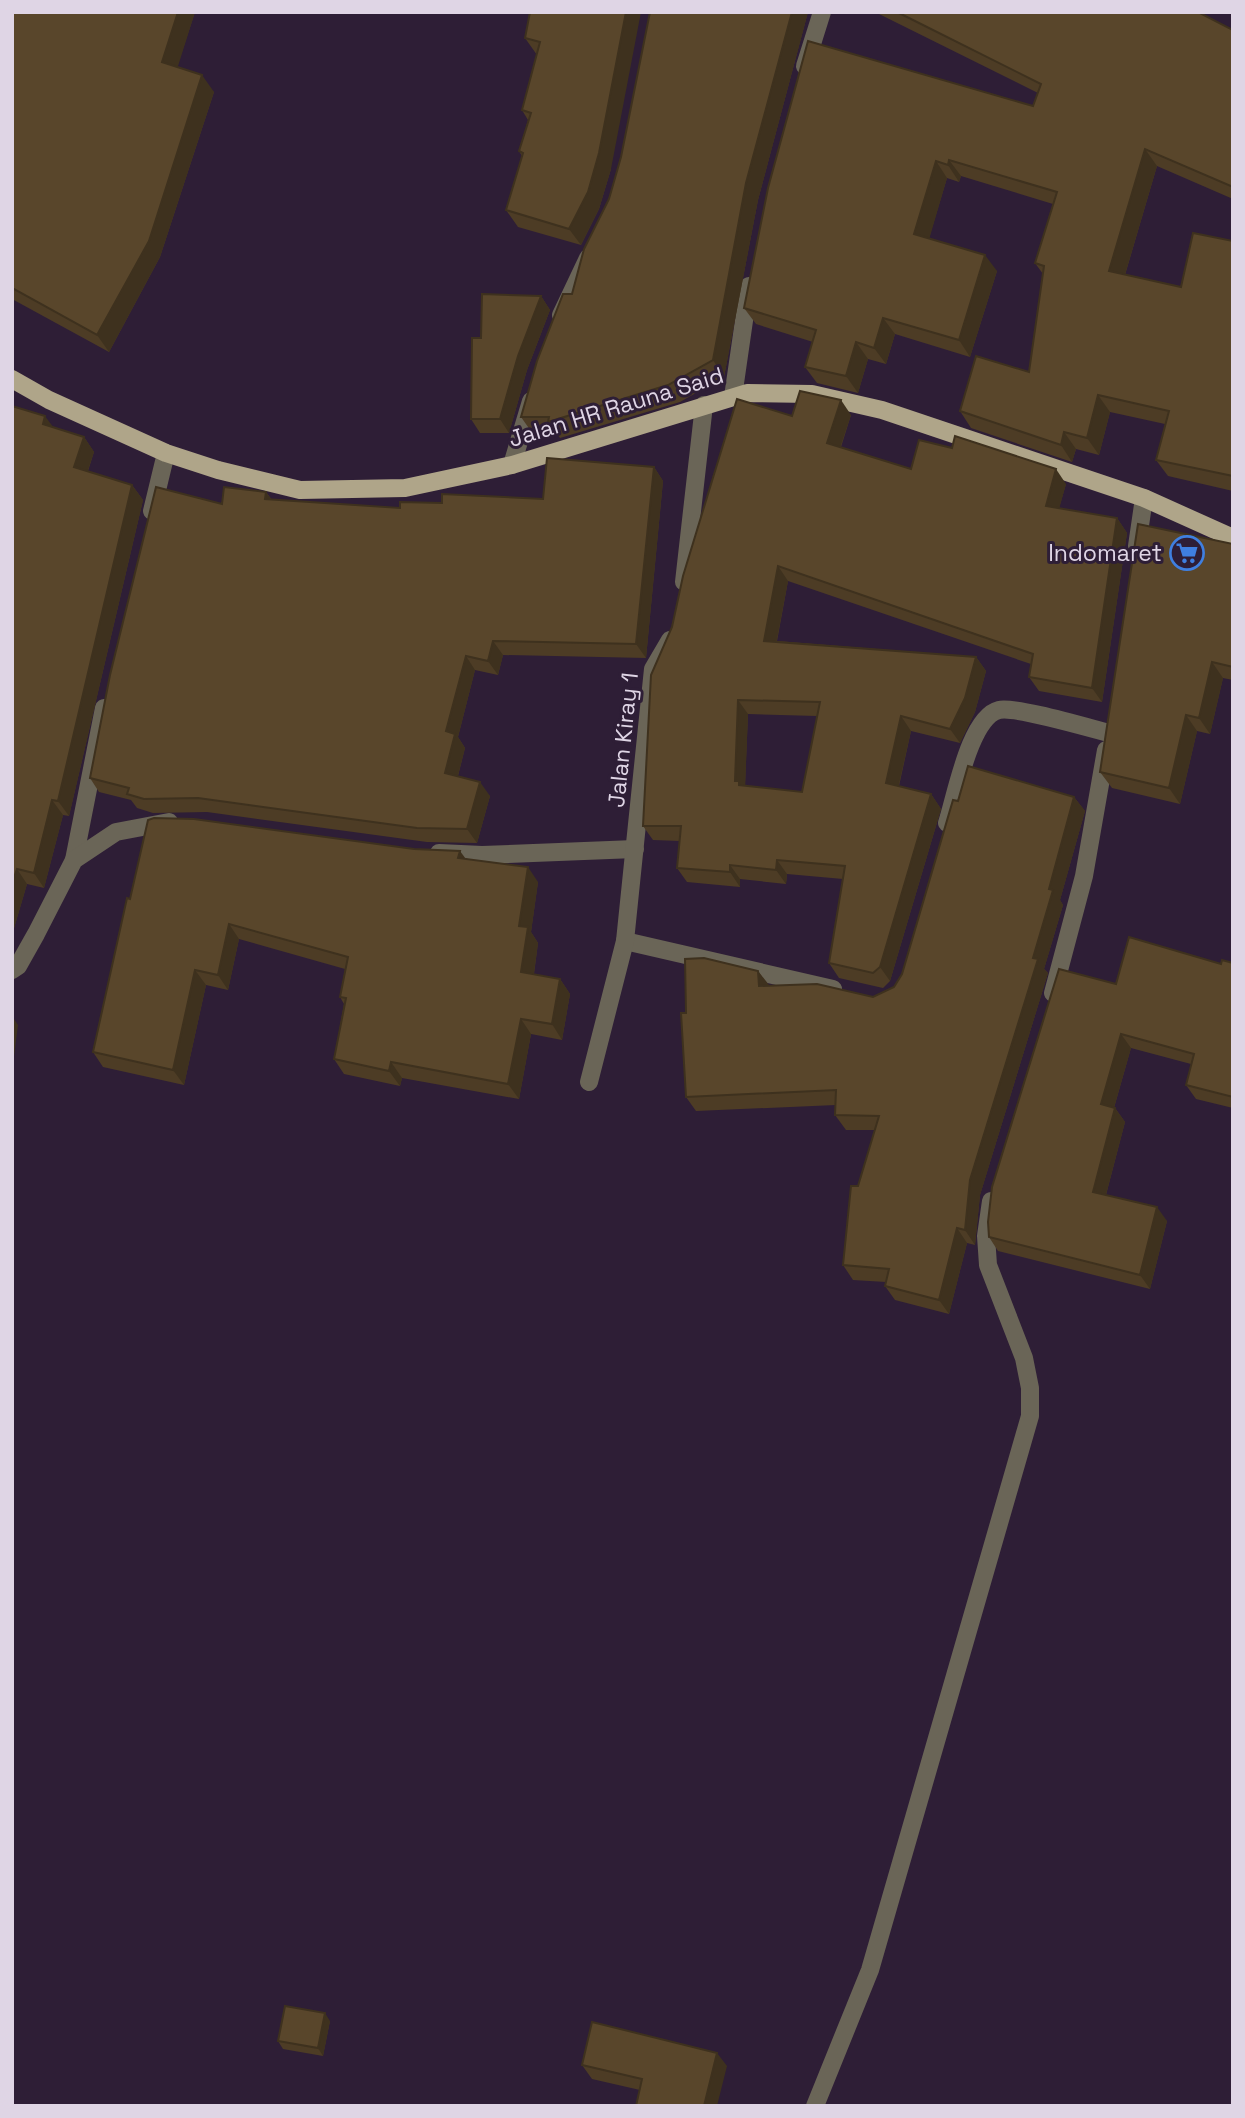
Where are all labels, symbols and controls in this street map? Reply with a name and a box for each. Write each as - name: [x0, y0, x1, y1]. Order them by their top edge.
- street label: Jalan HR Rauna Said: [505, 360, 727, 454]
- supermarket icon: Indomaret: [1168, 534, 1206, 572]
- place label: Indomaret: [1048, 538, 1162, 568]
- street label: Jalan Kiray 1: [601, 671, 645, 809]

